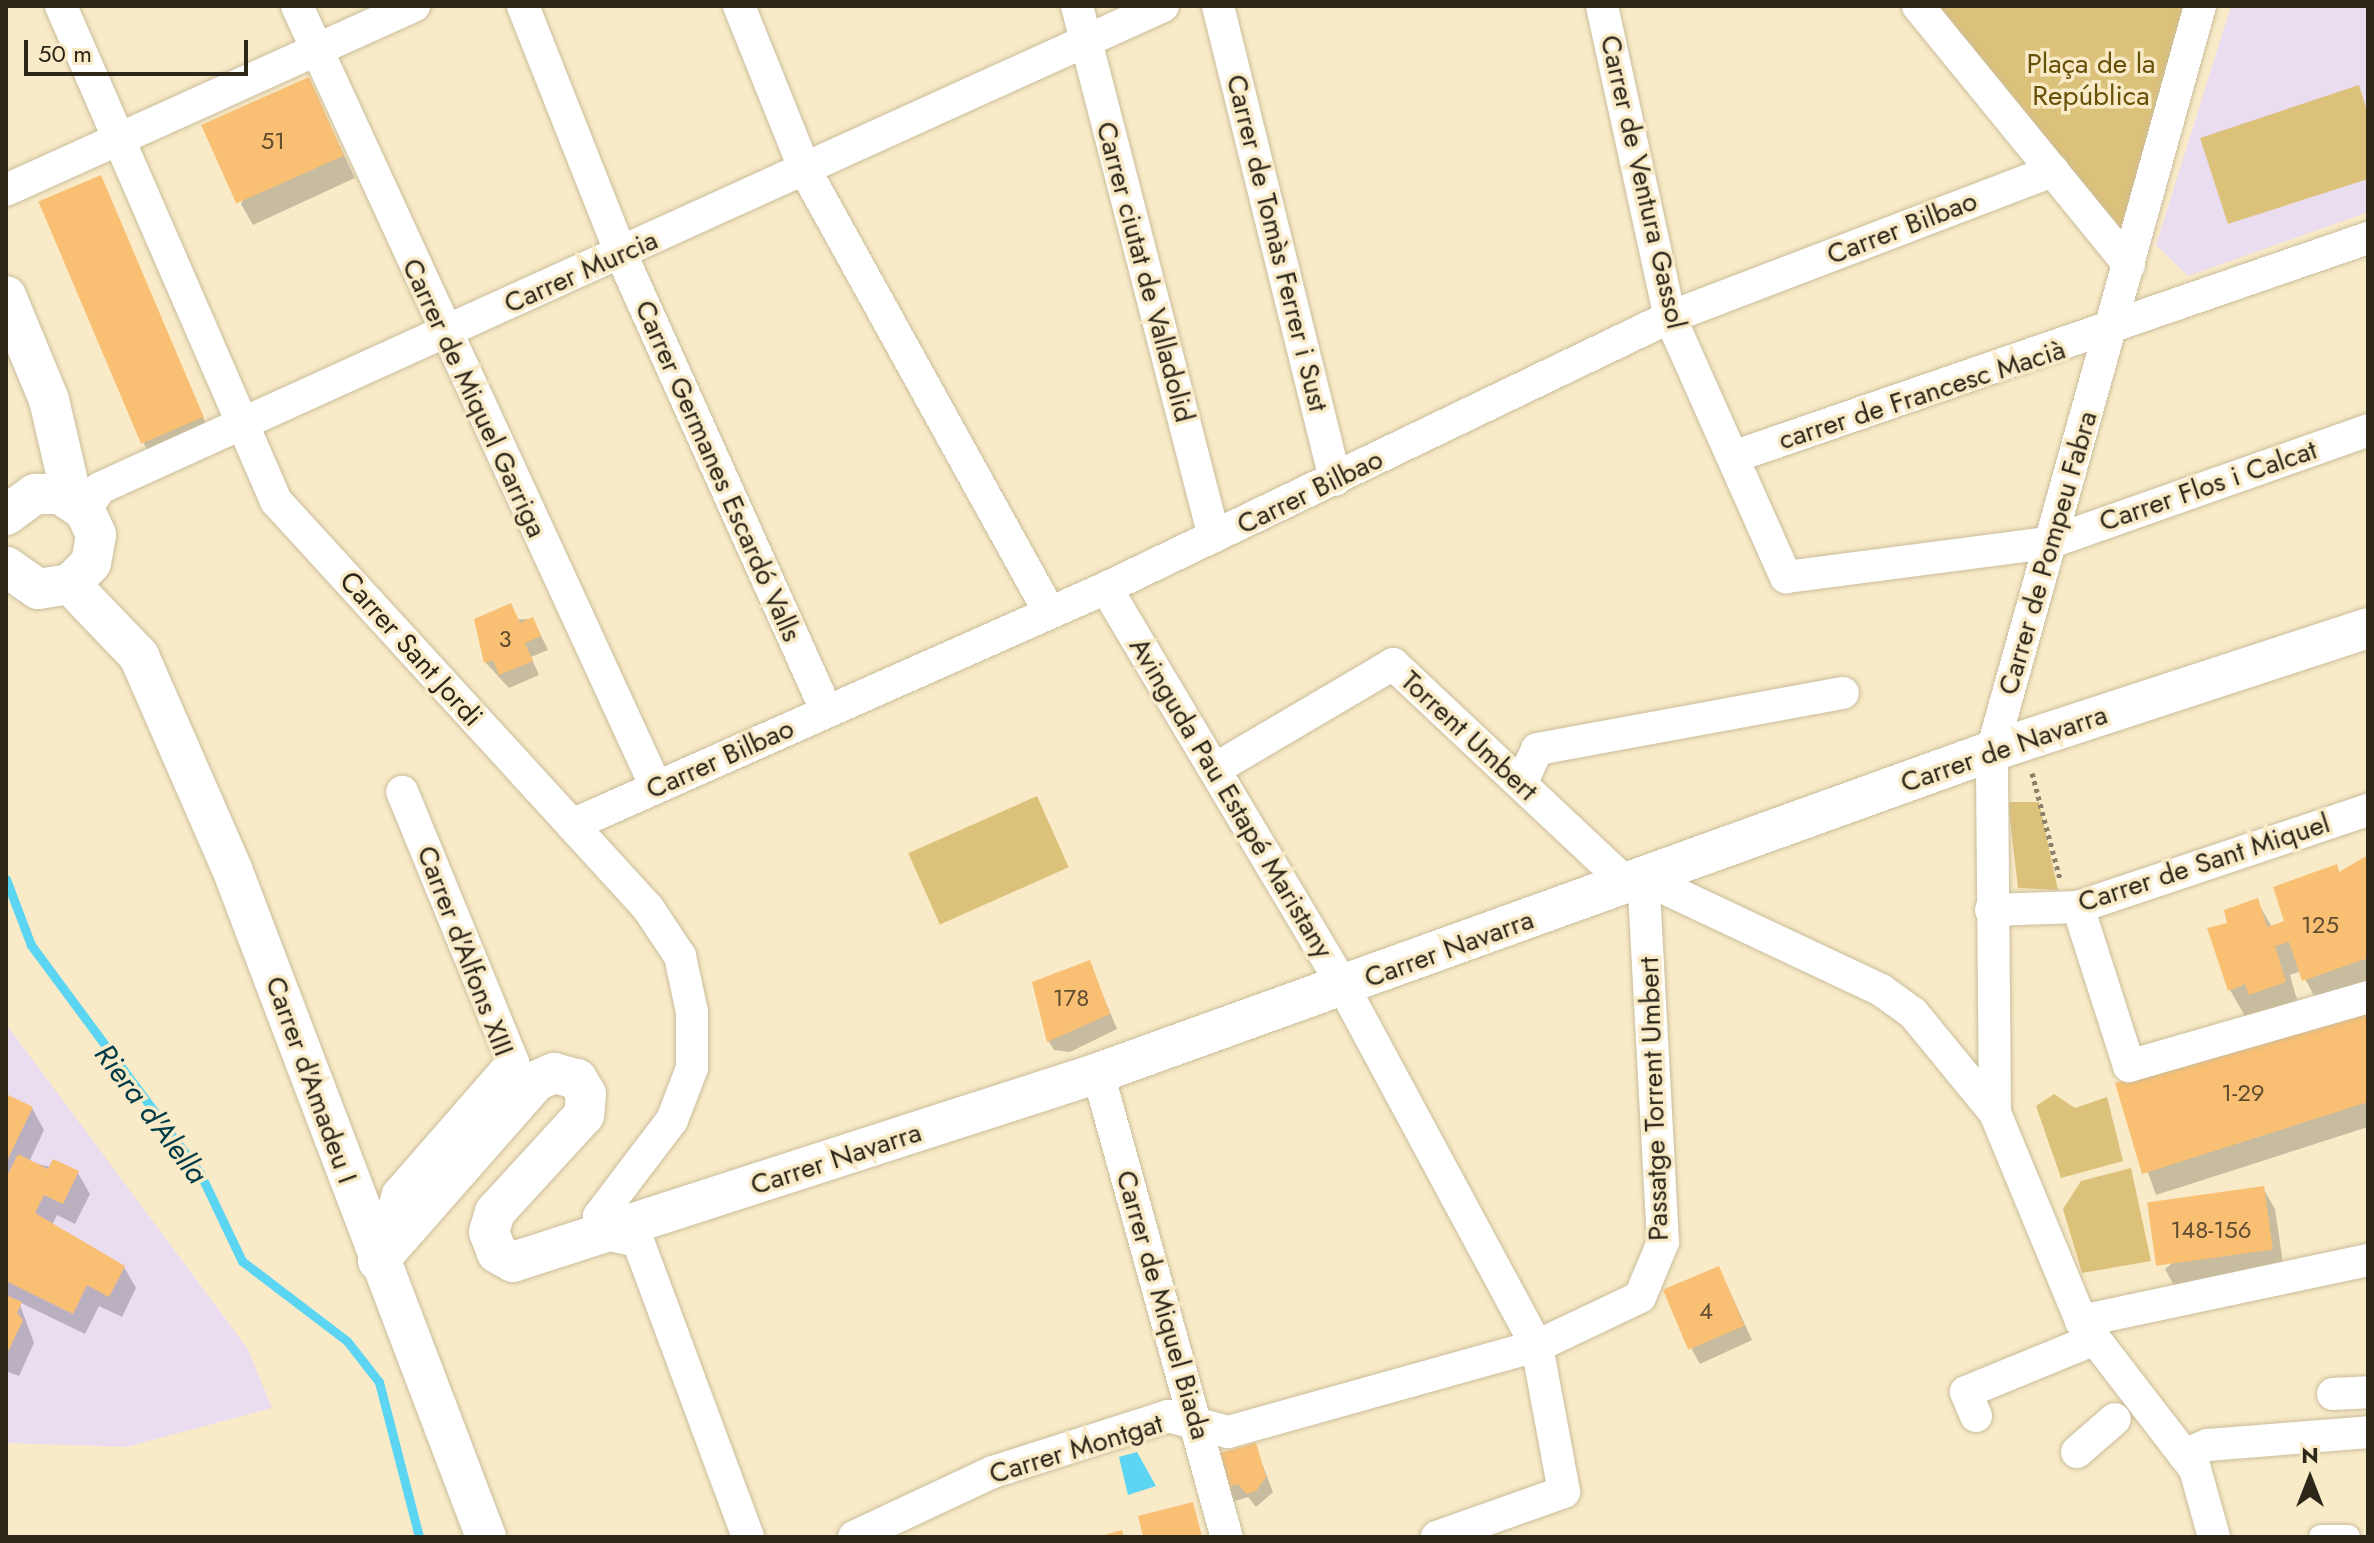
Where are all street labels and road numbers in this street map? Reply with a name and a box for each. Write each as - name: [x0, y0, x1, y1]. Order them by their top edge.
- street label: Carrer de Ventura Gassol: [1593, 32, 1693, 332]
- street label: Carrer de Tomàs Ferrer i Sust: [1219, 71, 1335, 415]
- street label: Carrer ciutat de Valladolid: [1089, 118, 1201, 426]
- street label: Carrer Bilbao: [1822, 184, 1982, 272]
- street label: Carrer Murcia: [499, 223, 663, 321]
- street label: Carrer de Miquel Garriga: [395, 253, 553, 543]
- street label: Carrer Germanes Escardó Valls: [627, 295, 809, 647]
- street label: carrer de Francesc Macià: [1774, 333, 2070, 457]
- street label: Carrer de Pompeu Fabra: [1991, 407, 2105, 699]
- street label: Carrer Flos i Calcat: [2095, 433, 2321, 539]
- street label: Carrer Bilbao: [1232, 442, 1388, 542]
- street label: Carrer Sant Jordi: [332, 564, 490, 734]
- street label: Avinguda Pau Estapé Maristany: [1122, 632, 1340, 964]
- street label: Torrent Umbert: [1394, 664, 1544, 808]
- street label: Carrer de Navarra: [1896, 698, 2112, 800]
- street label: Carrer Bilbao: [641, 712, 799, 806]
- street label: Carrer de Sant Miquel: [2074, 806, 2334, 920]
- street label: Carrer d'Alfons XIII: [409, 841, 521, 1061]
- street label: Carrer Navarra: [1360, 903, 1538, 995]
- street label: Passatge Torrent Umbert: [1632, 956, 1676, 1242]
- street label: Carrer d'Amadeu I: [258, 972, 364, 1188]
- street label: Carrer Navarra: [746, 1116, 926, 1202]
- street label: Carrer de Miquel Biada: [1108, 1167, 1218, 1443]
- street label: Carrer Montgat: [985, 1407, 1167, 1491]

